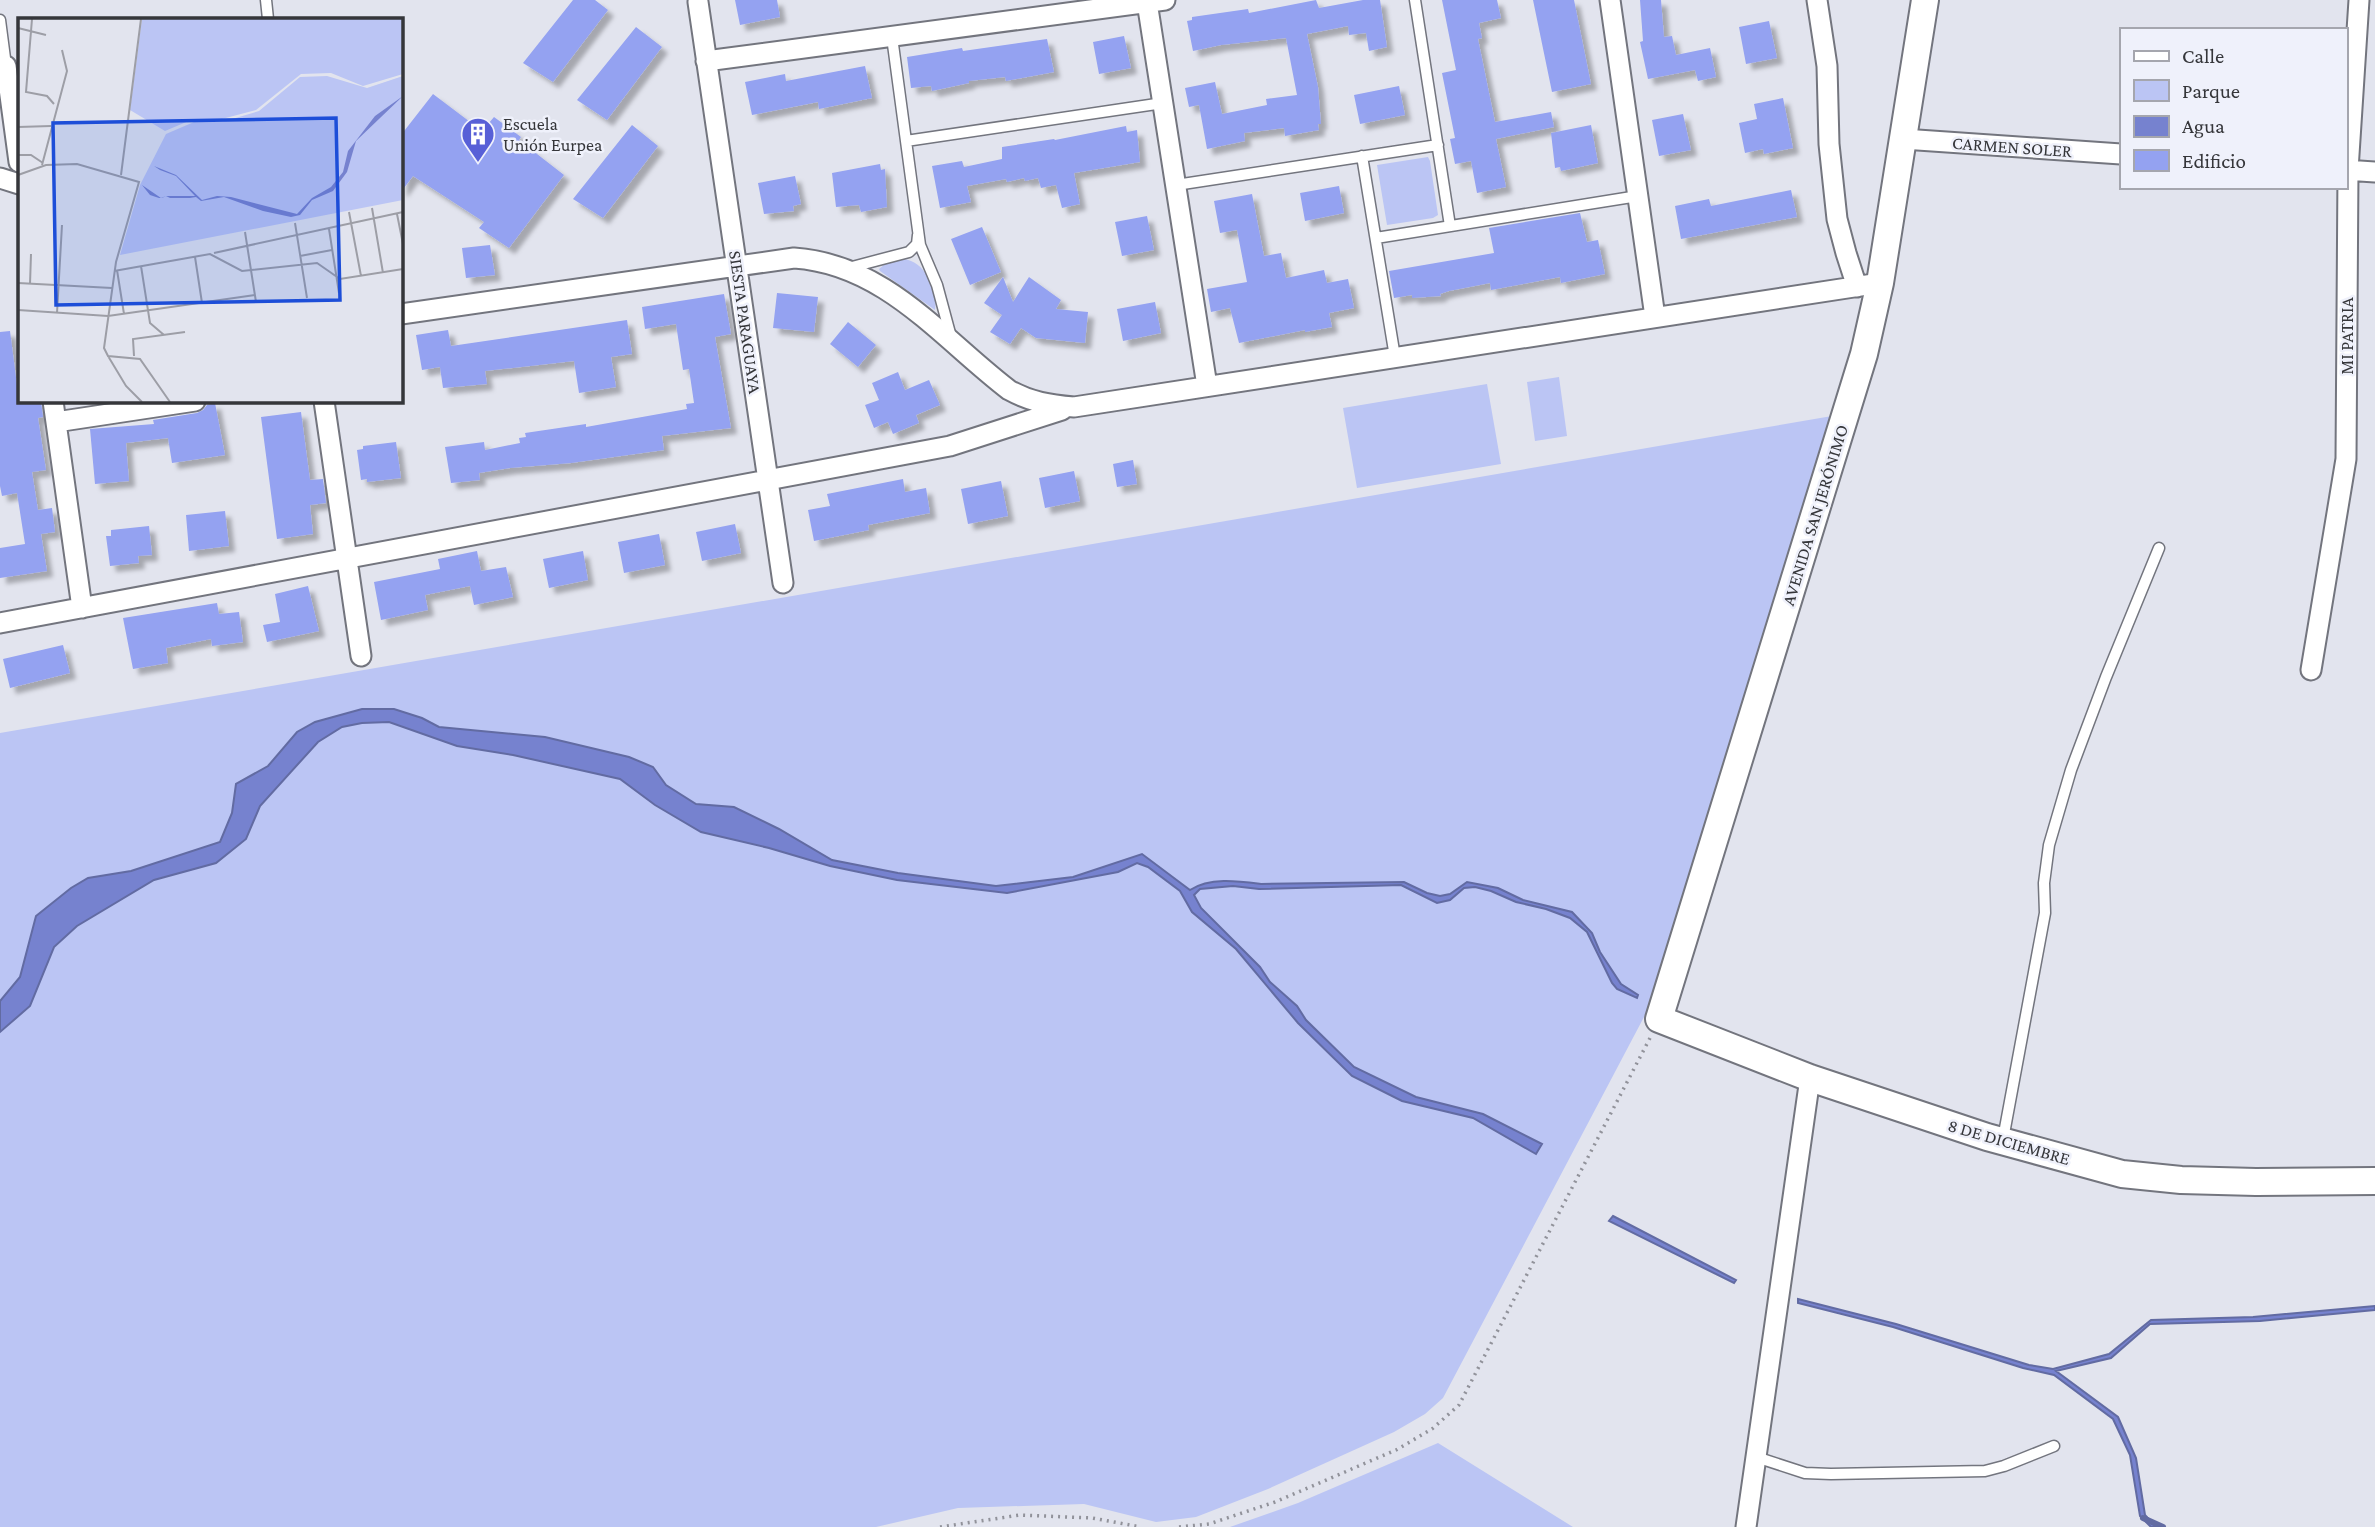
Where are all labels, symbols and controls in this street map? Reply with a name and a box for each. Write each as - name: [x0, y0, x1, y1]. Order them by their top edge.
- inset map: [18, 18, 402, 402]
- legend: [2120, 28, 2347, 189]
- text: Calle: [2182, 44, 2224, 68]
- text: Parque: [2182, 79, 2240, 103]
- place label: Escuela Unión Eurpea: [503, 114, 602, 155]
- text: Agua: [2182, 114, 2225, 138]
- building icon: Escuela Unión Eurpea: [459, 115, 497, 164]
- street label: CARMEN SOLER: [1952, 133, 2073, 161]
- text: Edificio: [2182, 149, 2246, 173]
- street label: SIESTA PARAGUAYA: [725, 249, 765, 396]
- street label: MI PATRIA: [2337, 297, 2357, 375]
- street label: AVENIDA SAN JERÓNIMO: [1778, 422, 1852, 608]
- street label: 8 DE DICIEMBRE: [1946, 1115, 2073, 1169]

